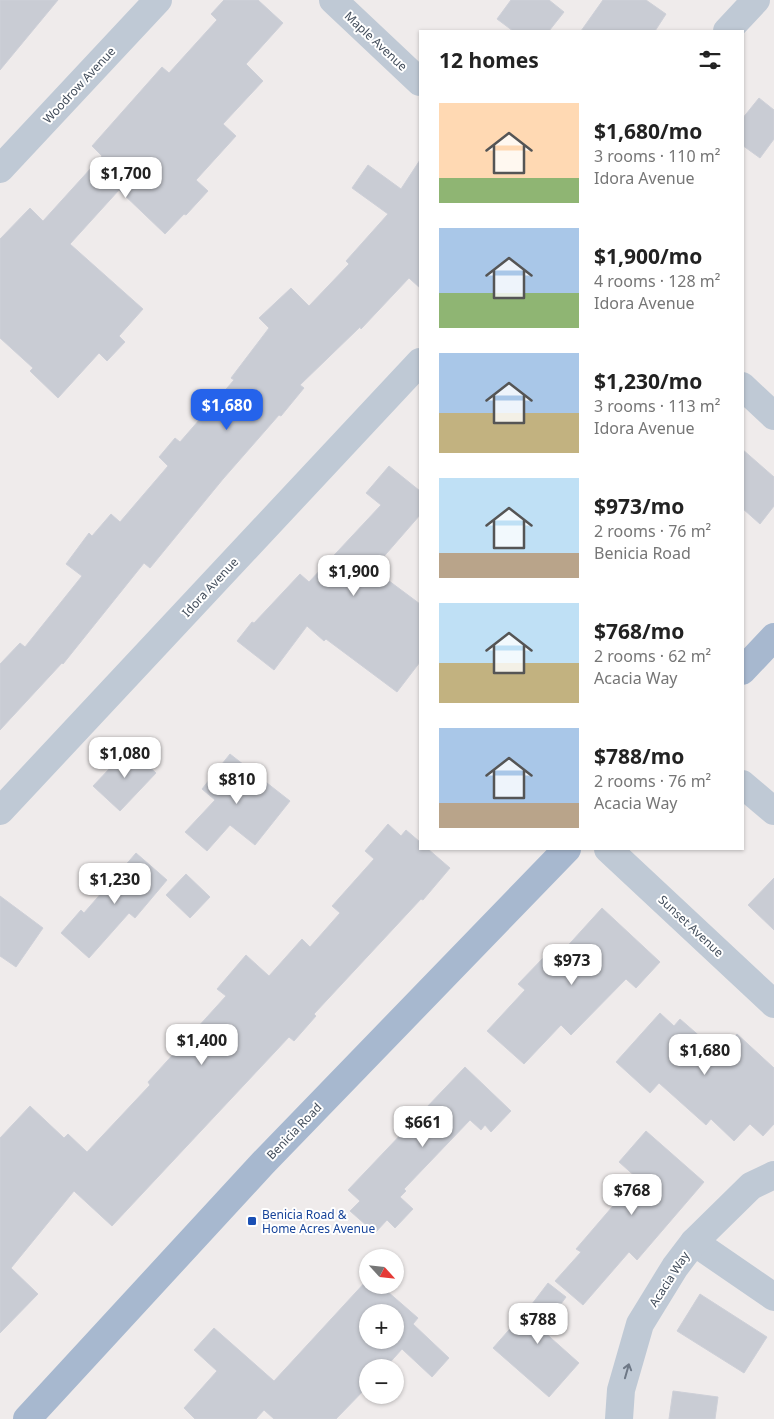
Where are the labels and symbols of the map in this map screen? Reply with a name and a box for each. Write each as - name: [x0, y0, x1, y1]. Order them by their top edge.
- street label: Maple Avenue: [341, 7, 411, 75]
- street label: Woodrow Avenue: [39, 43, 119, 127]
- pin: $1,700: [85, 156, 167, 199]
- pin: $1,680: [186, 388, 268, 431]
- street label: Idora Avenue: [178, 553, 242, 620]
- pin: $1,900: [313, 554, 395, 597]
- pin: $1,080: [84, 736, 166, 779]
- pin: $810: [207, 762, 267, 805]
- pin: $1,230: [74, 862, 156, 905]
- street label: Sunset Avenue: [655, 891, 728, 961]
- pin: $973: [542, 944, 602, 986]
- pin: $1,400: [161, 1024, 243, 1066]
- pin: $1,680: [664, 1034, 746, 1076]
- street label: Benicia Road: [263, 1099, 325, 1163]
- pin: $661: [393, 1106, 453, 1148]
- pin: $768: [602, 1174, 662, 1216]
- place label: Benicia Road & Home Acres Avenue: [262, 1206, 375, 1237]
- marker: Benicia Road & Home Acres Avenue: [246, 1215, 258, 1227]
- street label: Acacia Way: [645, 1247, 694, 1310]
- north arrow: [359, 1249, 404, 1294]
- pin: $788: [508, 1302, 568, 1345]
- one-way arrow: [622, 1363, 632, 1379]

